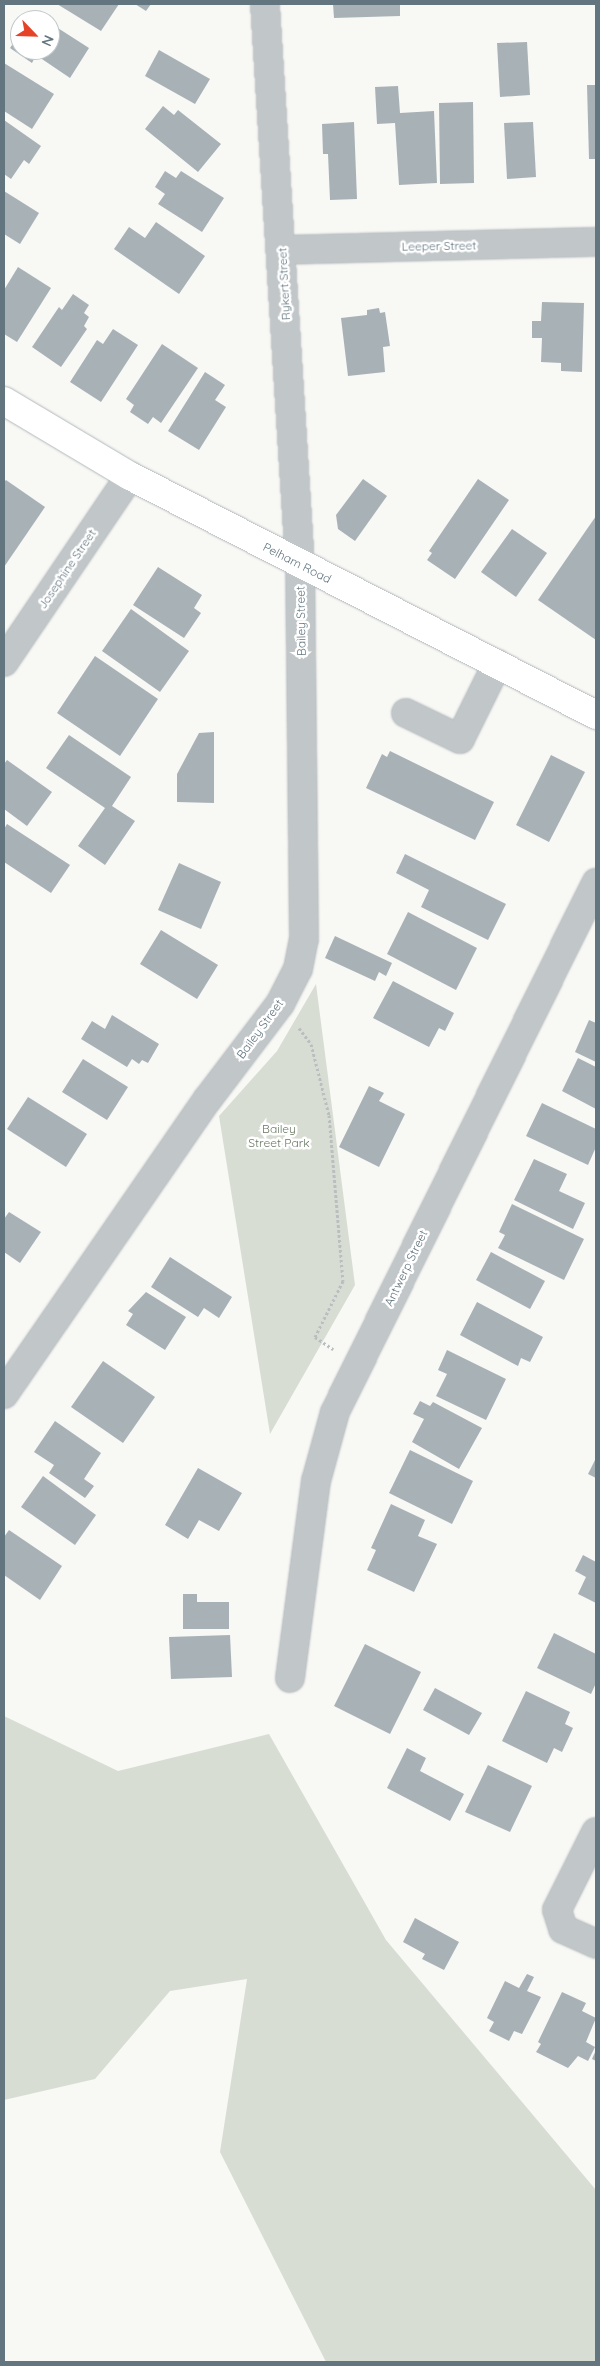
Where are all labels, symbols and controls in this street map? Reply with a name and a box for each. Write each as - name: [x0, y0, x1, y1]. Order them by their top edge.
- north arrow: [10, 10, 60, 60]
- text: N: [37, 32, 58, 49]
- street label: Leeper Street: [402, 238, 476, 254]
- street label: Rykert Street: [275, 247, 293, 321]
- street label: Josephine Street: [35, 526, 99, 612]
- street label: Pelham Road: [260, 540, 334, 586]
- street label: Bailey Street: [293, 586, 309, 656]
- street label: Bailey Street: [234, 996, 286, 1062]
- park label: Bailey Street Park: [248, 1122, 310, 1150]
- street label: Antwerp Street: [381, 1228, 431, 1308]

